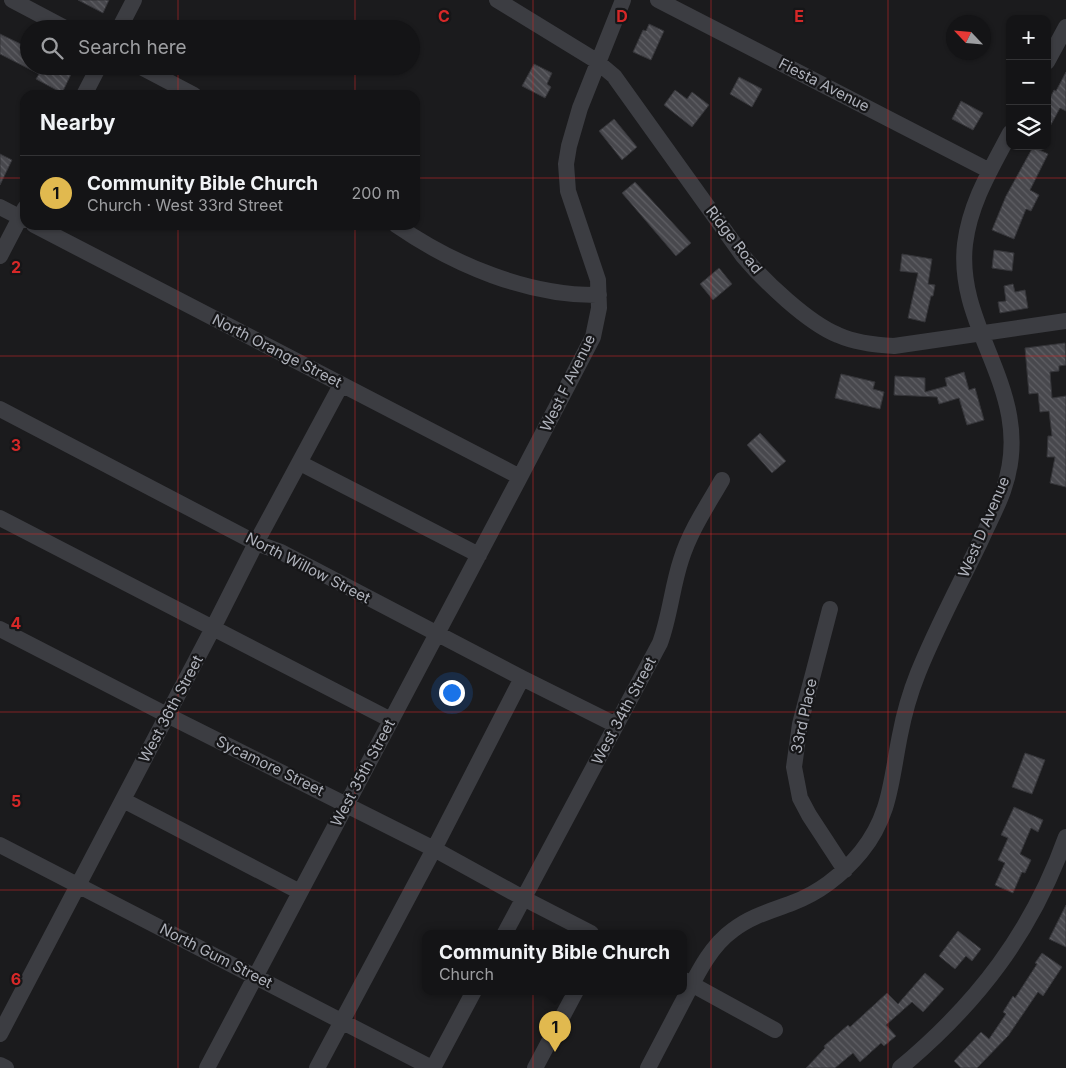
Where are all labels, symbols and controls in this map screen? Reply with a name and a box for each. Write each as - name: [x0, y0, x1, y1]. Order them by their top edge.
- text: C: [438, 6, 450, 26]
- text: D: [616, 6, 628, 26]
- text: E: [794, 6, 804, 26]
- north arrow: [946, 15, 991, 60]
- map controls: [1006, 15, 1051, 150]
- button: +: [1006, 15, 1051, 60]
- search box: [20, 20, 420, 75]
- icon: search: [38, 34, 66, 62]
- text: Search here: [78, 36, 187, 59]
- street label: Fiesta Avenue: [776, 54, 873, 116]
- button: −: [1006, 60, 1051, 105]
- button: layers: [1006, 105, 1051, 150]
- text: Nearby: [40, 110, 115, 135]
- text: Community Bible Church: [87, 172, 318, 195]
- text: 1: [53, 183, 59, 203]
- text: 200 m: [352, 183, 400, 203]
- text: Church · West 33rd Street: [87, 195, 283, 215]
- street label: Ridge Road: [702, 202, 767, 277]
- text: 2: [11, 257, 21, 277]
- street label: North Orange Street: [209, 310, 345, 392]
- street label: West F Avenue: [536, 331, 599, 434]
- text: 3: [11, 435, 21, 455]
- street label: West D Avenue: [954, 474, 1013, 580]
- street label: North Willow Street: [243, 528, 374, 607]
- text: 4: [11, 613, 22, 633]
- street label: West 36th Street: [134, 652, 207, 766]
- street label: West 34th Street: [587, 654, 660, 768]
- street label: 33rd Place: [786, 677, 821, 755]
- your location: [439, 680, 465, 706]
- street label: West 35th Street: [326, 716, 399, 830]
- street label: Sycamore Street: [213, 731, 327, 800]
- text: 5: [11, 791, 21, 811]
- street label: North Gum Street: [157, 919, 276, 992]
- popup: [422, 930, 687, 995]
- text: Community Bible Church: [439, 941, 670, 964]
- text: Church: [439, 964, 494, 984]
- text: 6: [11, 969, 21, 989]
- pin: 1: [539, 1011, 571, 1052]

